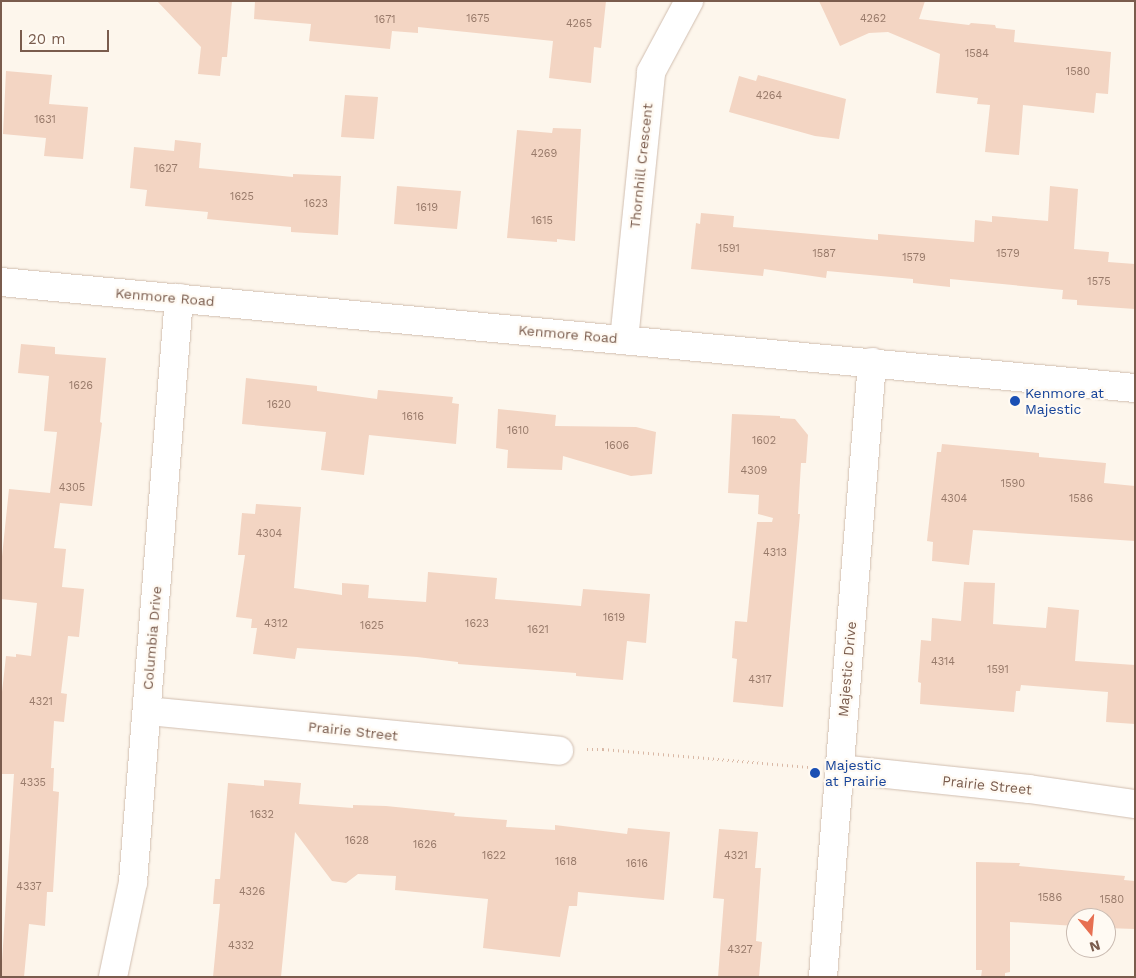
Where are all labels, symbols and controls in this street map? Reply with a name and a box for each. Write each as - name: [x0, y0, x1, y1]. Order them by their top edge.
- house number: 1675: [466, 12, 490, 26]
- house number: 4262: [860, 12, 886, 26]
- house number: 1671: [374, 13, 396, 27]
- house number: 4265: [566, 17, 592, 31]
- scale bar: [22, 20, 111, 52]
- text: 20 m: [28, 30, 66, 48]
- house number: 1584: [965, 47, 989, 61]
- house number: 1580: [1066, 65, 1090, 79]
- house number: 4264: [756, 89, 782, 103]
- street label: Thornhill Crescent: [626, 102, 656, 230]
- house number: 1631: [34, 113, 56, 127]
- house number: 4269: [531, 147, 557, 161]
- house number: 1627: [154, 162, 178, 176]
- house number: 1625: [230, 190, 254, 204]
- house number: 1623: [304, 197, 328, 211]
- house number: 1619: [416, 201, 438, 215]
- house number: 1615: [531, 214, 553, 228]
- house number: 1591: [718, 242, 740, 256]
- house number: 1587: [812, 247, 836, 261]
- house number: 1579: [996, 247, 1020, 261]
- house number: 1579: [902, 251, 926, 265]
- house number: 1575: [1087, 275, 1111, 289]
- street label: Kenmore Road: [115, 284, 215, 310]
- street label: Kenmore Road: [518, 321, 618, 347]
- house number: 1626: [69, 379, 93, 393]
- place label: Kenmore at Majestic: [1025, 385, 1104, 418]
- marker: Kenmore at Majestic: [1009, 395, 1021, 407]
- house number: 1620: [267, 398, 291, 412]
- house number: 1616: [402, 410, 424, 424]
- house number: 1610: [507, 424, 529, 438]
- house number: 1602: [752, 434, 776, 448]
- house number: 1606: [605, 439, 629, 453]
- house number: 4309: [741, 464, 767, 478]
- house number: 1590: [1001, 477, 1025, 491]
- house number: 4305: [59, 481, 85, 495]
- house number: 4304: [941, 492, 967, 506]
- house number: 1586: [1069, 492, 1093, 506]
- house number: 4304: [256, 527, 282, 541]
- house number: 4313: [763, 546, 787, 560]
- street label: Columbia Drive: [139, 585, 165, 691]
- house number: 1619: [603, 611, 625, 625]
- house number: 4312: [264, 617, 288, 631]
- house number: 1623: [465, 617, 489, 631]
- house number: 1625: [360, 619, 384, 633]
- street label: Majestic Drive: [834, 620, 860, 718]
- house number: 1621: [527, 623, 549, 637]
- house number: 4314: [931, 655, 955, 669]
- house number: 1591: [987, 663, 1009, 677]
- house number: 4317: [748, 673, 772, 687]
- house number: 4321: [29, 695, 53, 709]
- street label: Prairie Street: [307, 718, 399, 744]
- place label: Majestic at Prairie: [825, 757, 887, 790]
- marker: Majestic at Prairie: [809, 767, 821, 779]
- street label: Prairie Street: [941, 772, 1033, 798]
- house number: 4335: [20, 776, 46, 790]
- house number: 1632: [250, 808, 274, 822]
- house number: 1628: [345, 834, 369, 848]
- house number: 1626: [413, 838, 437, 852]
- house number: 1622: [482, 849, 506, 863]
- house number: 4321: [724, 849, 748, 863]
- house number: 1618: [555, 855, 577, 869]
- house number: 1616: [626, 857, 648, 871]
- house number: 4337: [16, 880, 42, 894]
- house number: 4326: [239, 885, 265, 899]
- house number: 1586: [1038, 891, 1062, 905]
- house number: 1580: [1100, 893, 1124, 907]
- north arrow: [1066, 908, 1116, 958]
- text: N: [1088, 937, 1102, 956]
- house number: 4332: [228, 939, 254, 953]
- house number: 4327: [727, 943, 753, 957]

